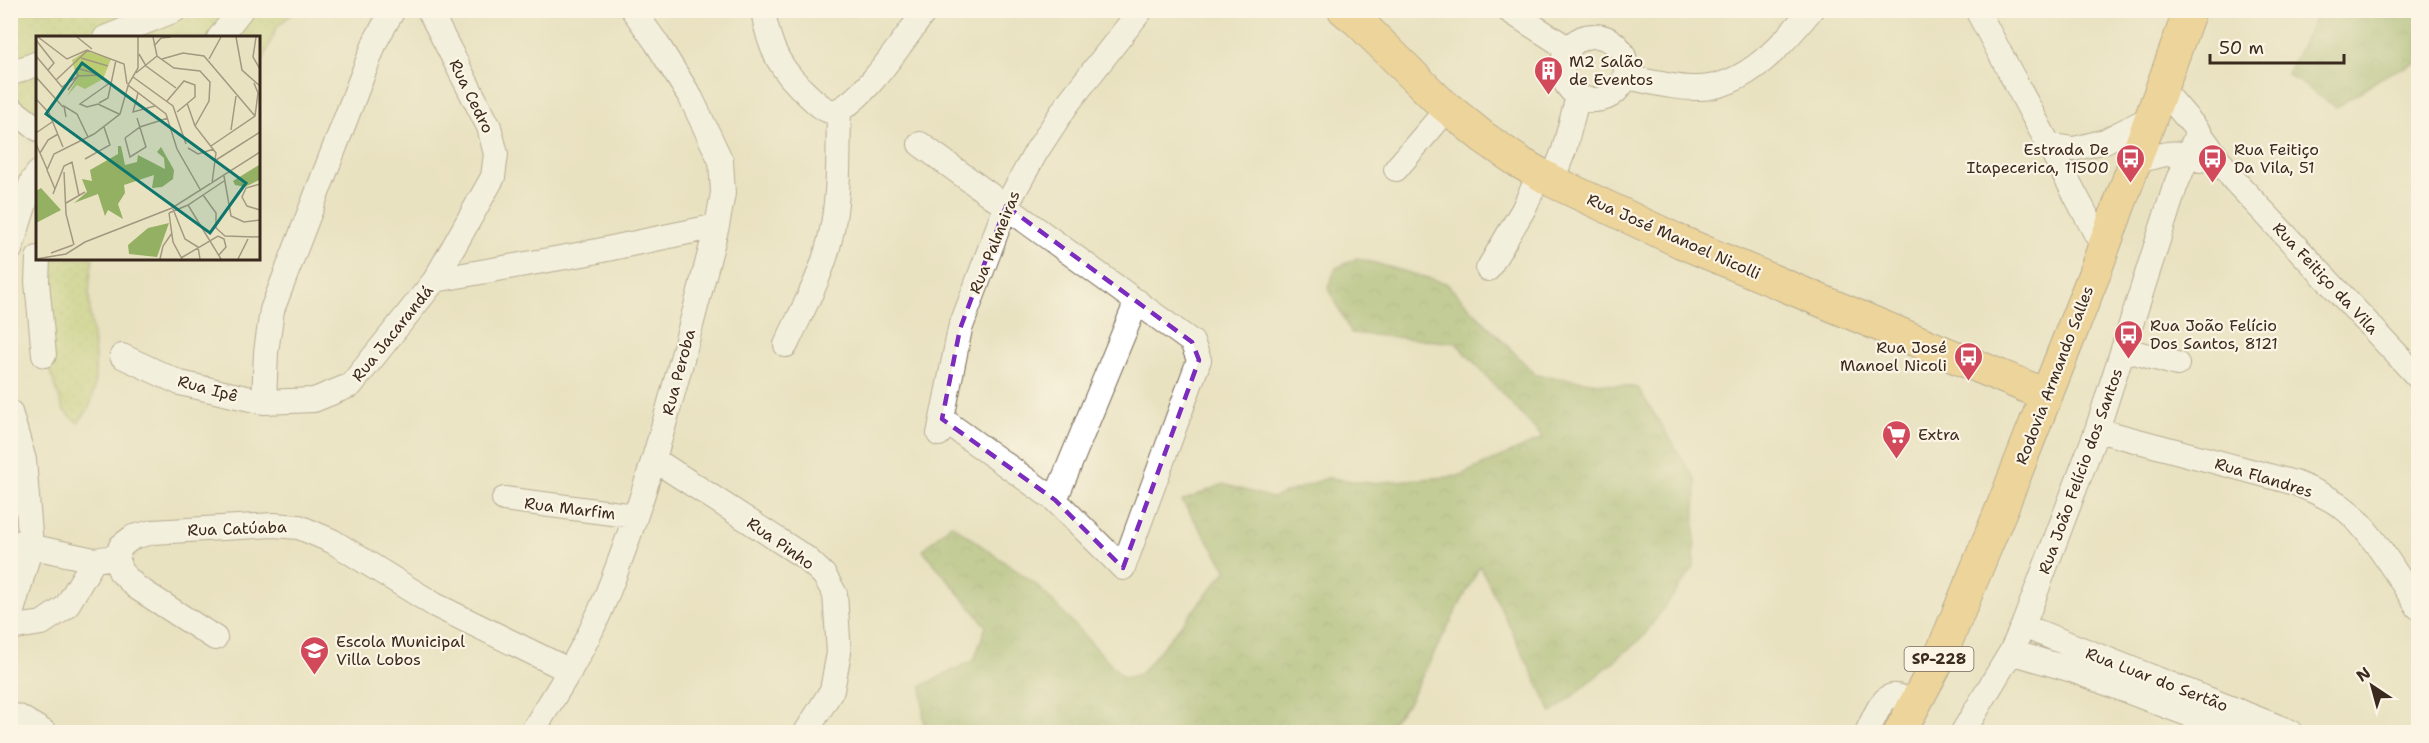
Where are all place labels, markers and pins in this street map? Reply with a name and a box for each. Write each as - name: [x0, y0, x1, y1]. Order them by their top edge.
- place label: M2 Salão de Eventos: [1569, 51, 1654, 90]
- building icon: M2 Salão de Eventos: [1532, 54, 1564, 96]
- place label: Estrada De Itapecerica, 11500: [1967, 139, 2109, 178]
- place label: Rua Feitiço Da Vila, 51: [2234, 139, 2319, 178]
- bus stop icon: Estrada De Itapecerica, 11500: [2114, 142, 2146, 184]
- bus stop icon: Rua Feitiço Da Vila, 51: [2197, 142, 2229, 184]
- place label: Rua João Felício Dos Santos, 8121: [2150, 315, 2278, 354]
- bus stop icon: Rua João Felício Dos Santos, 8121: [2113, 318, 2145, 360]
- place label: Rua José Manoel Nicoli: [1840, 337, 1947, 376]
- bus stop icon: Rua José Manoel Nicoli: [1952, 340, 1984, 382]
- supermarket icon: Extra: [1881, 418, 1913, 460]
- place label: Extra: [1918, 424, 1960, 445]
- place label: Escola Municipal Villa Lobos: [336, 631, 465, 670]
- school or university icon: Escola Municipal Villa Lobos: [299, 634, 331, 676]

